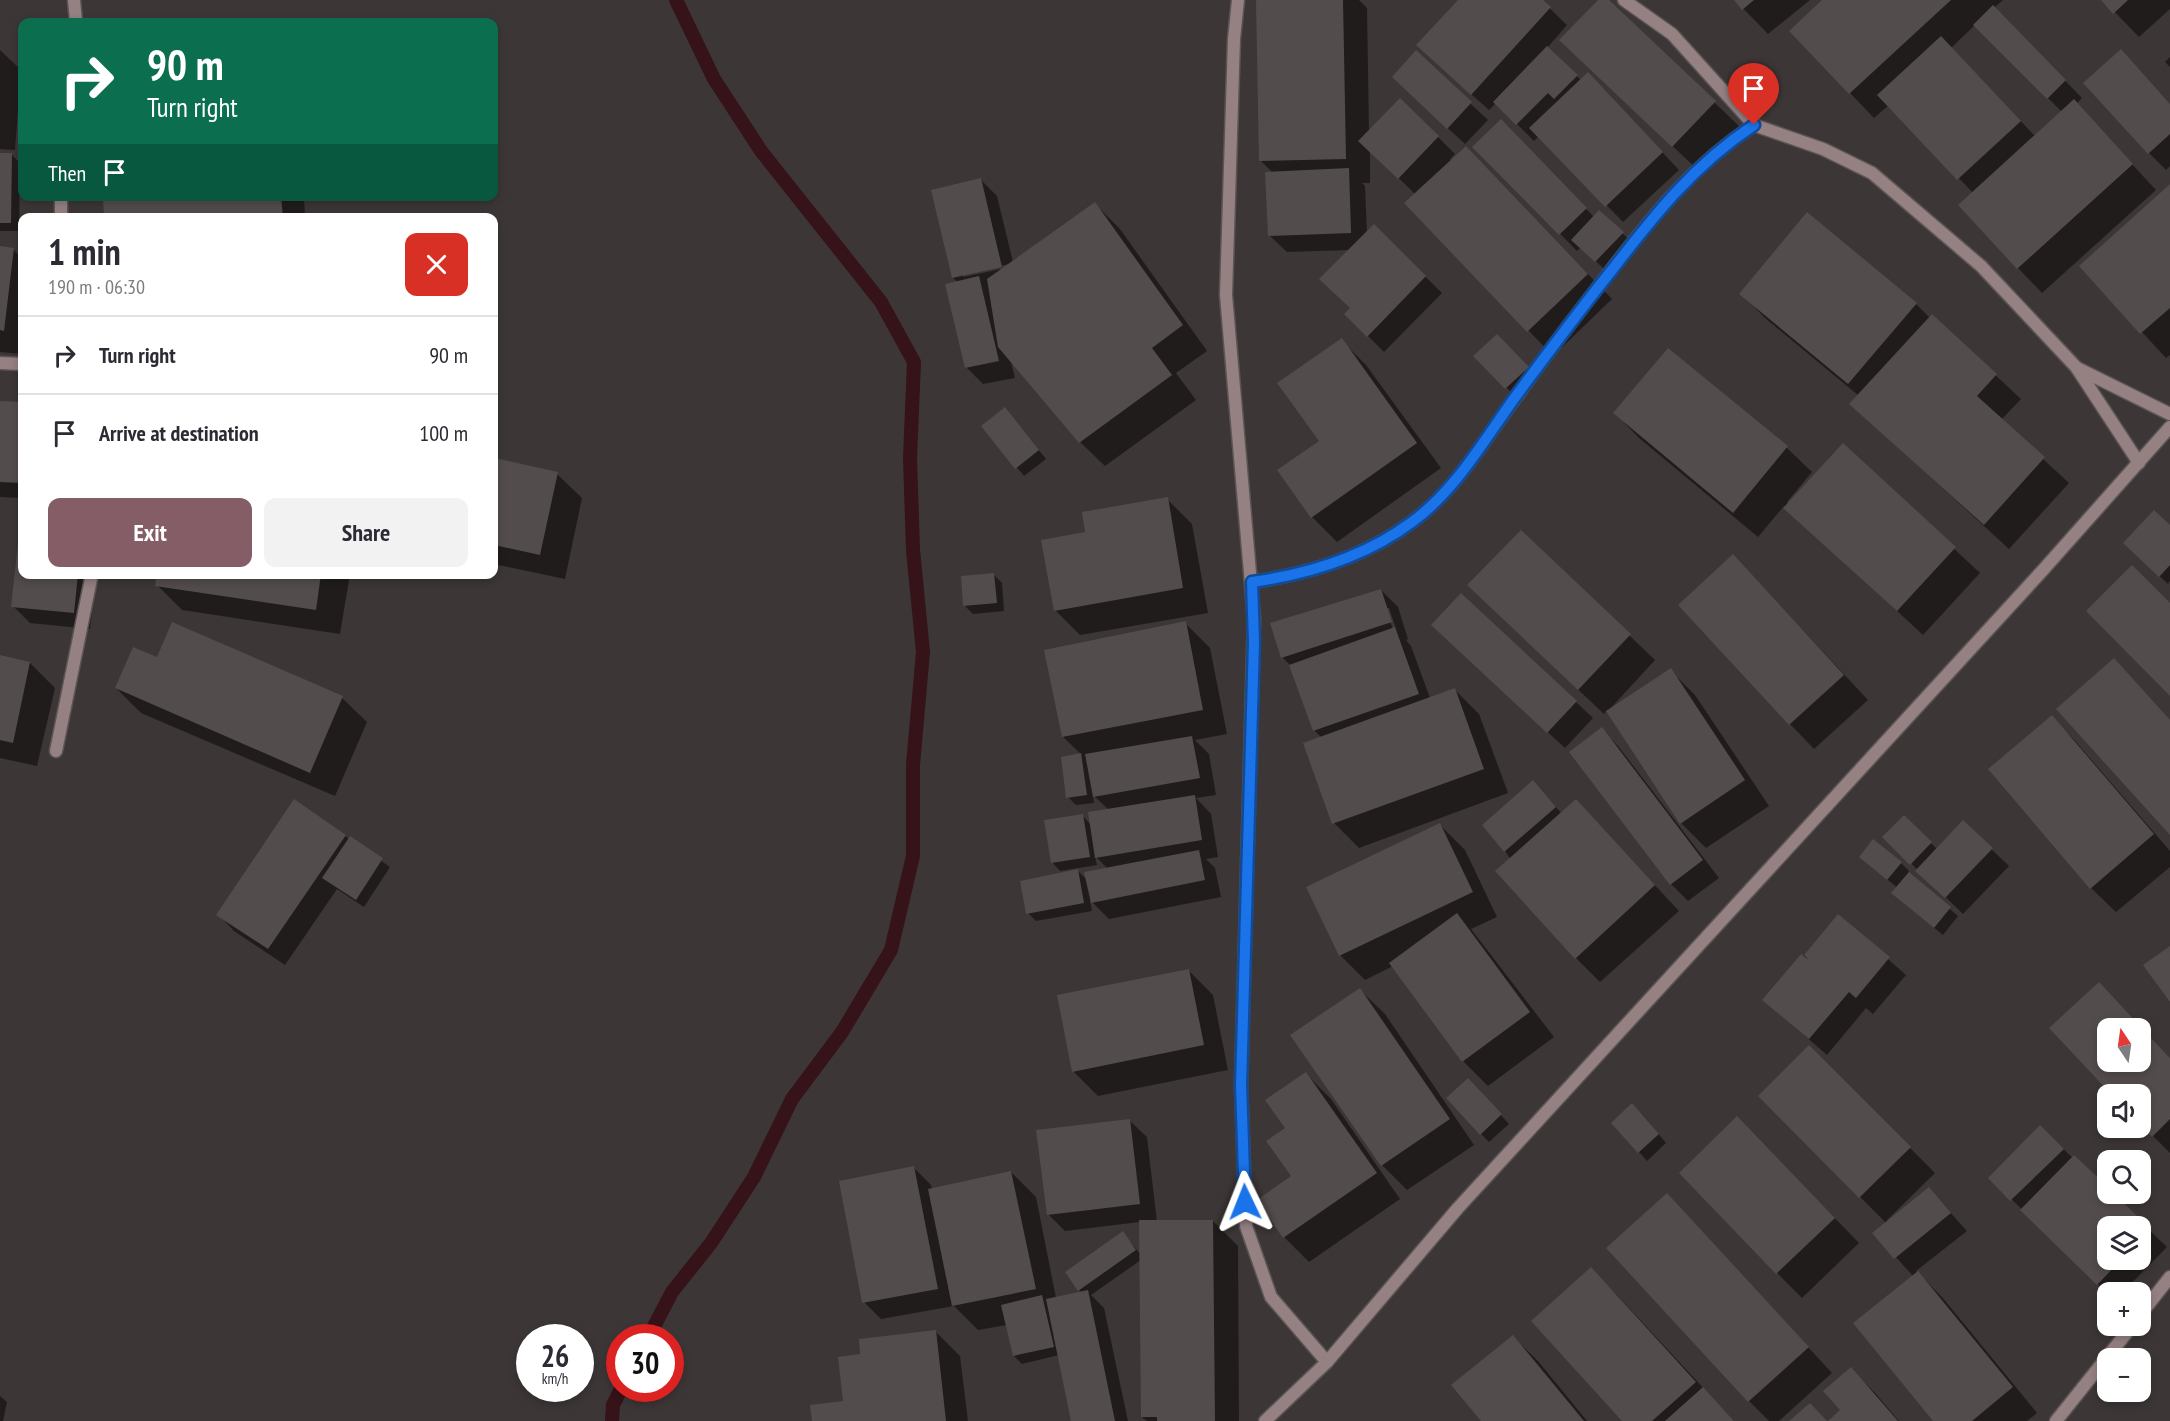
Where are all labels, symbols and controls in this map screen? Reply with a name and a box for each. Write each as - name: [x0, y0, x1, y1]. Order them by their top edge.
- text: 90 m: [147, 37, 224, 92]
- icon: right: [48, 42, 126, 120]
- pin: [1728, 63, 1779, 125]
- icon: arrive: [1737, 72, 1770, 105]
- text: Turn right: [147, 90, 238, 124]
- icon: arrive: [98, 156, 131, 189]
- text: Then: [48, 159, 86, 187]
- text: 1 min: [48, 228, 121, 275]
- button: close: [405, 233, 468, 296]
- text: 190 m · 06:30: [48, 274, 145, 300]
- icon: right: [48, 339, 81, 372]
- text: Turn right: [99, 341, 176, 369]
- text: 90 m: [429, 341, 468, 369]
- icon: arrive: [48, 417, 81, 450]
- text: Arrive at destination: [99, 419, 259, 447]
- text: 100 m: [419, 419, 468, 447]
- button: Exit: [48, 498, 252, 567]
- button: Share: [264, 498, 468, 567]
- north arrow: [2097, 1018, 2151, 1072]
- map controls: [2097, 1018, 2151, 1402]
- button: sound: [2097, 1084, 2151, 1138]
- button: search: [2097, 1150, 2151, 1204]
- position arrow: [1213, 1170, 1277, 1234]
- button: layers: [2097, 1216, 2151, 1270]
- button: +: [2097, 1282, 2151, 1336]
- speed limit sign: 30: [606, 1324, 684, 1402]
- text: 26: [541, 1336, 569, 1375]
- button: −: [2097, 1348, 2151, 1402]
- text: km/h: [542, 1369, 568, 1388]

